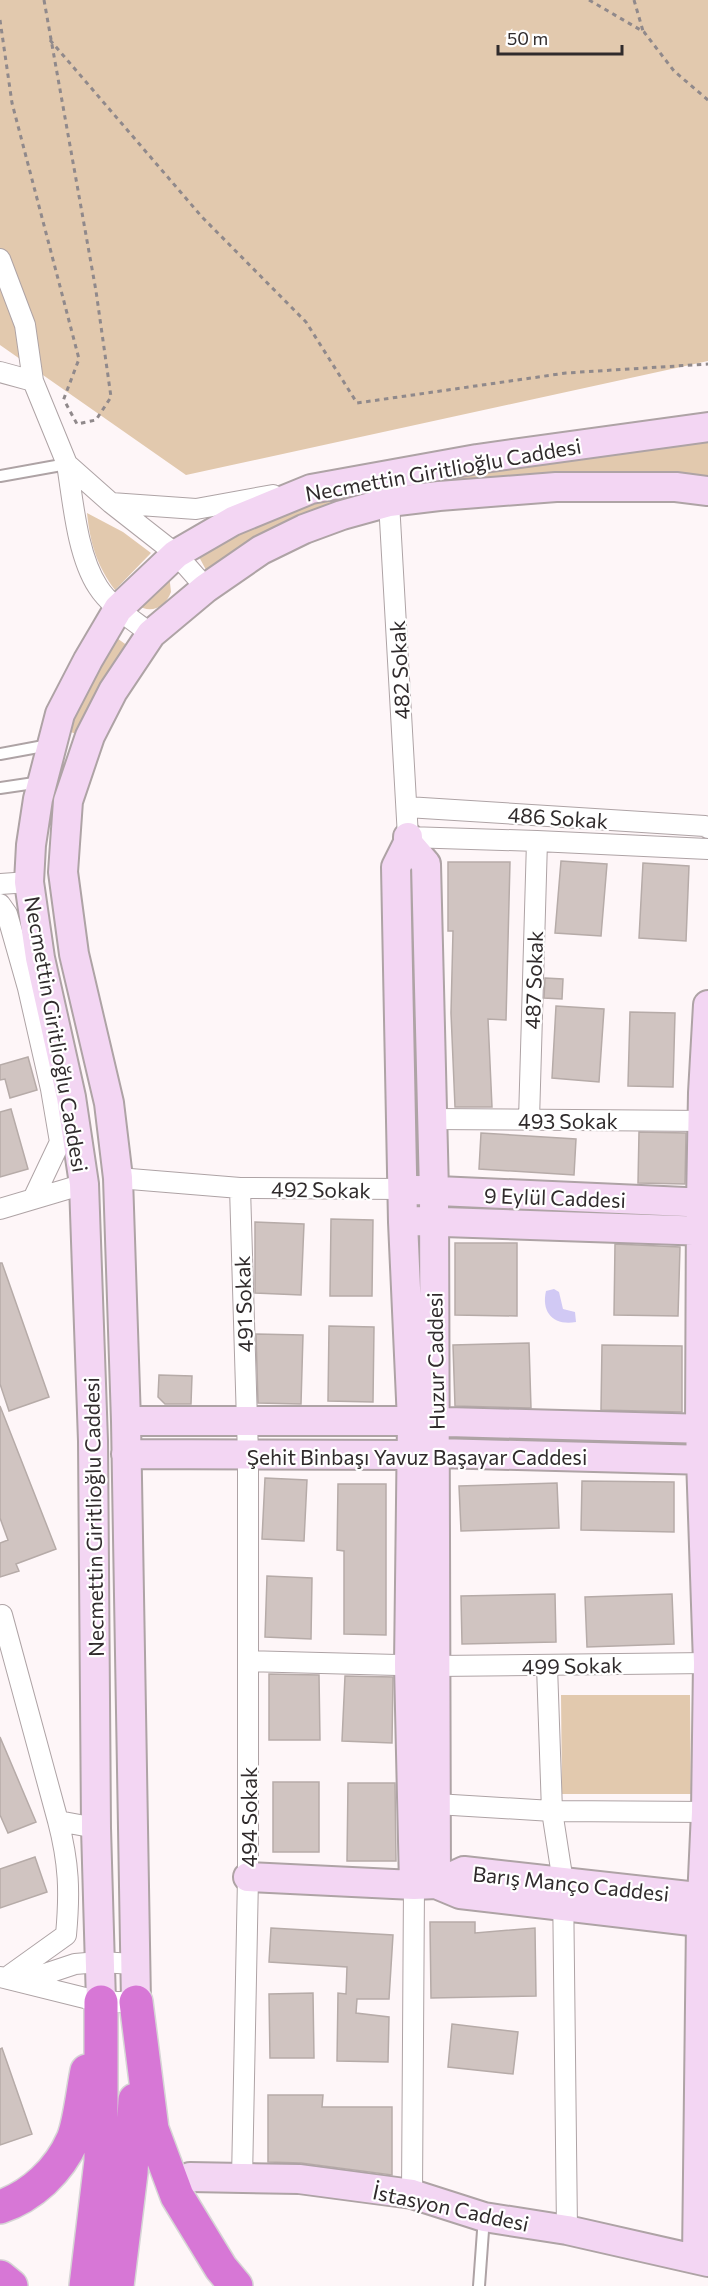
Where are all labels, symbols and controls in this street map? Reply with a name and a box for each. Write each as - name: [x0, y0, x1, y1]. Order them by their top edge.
- scale bar: [498, 18, 622, 56]
- text: 50 m: [507, 27, 548, 49]
- street label: Necmettin Giritlioğlu Caddesi: [303, 432, 583, 506]
- street label: 482 Sokak: [384, 620, 414, 720]
- street label: 486 Sokak: [507, 801, 609, 833]
- street label: Necmettin Giritlioğlu Caddesi: [20, 894, 94, 1174]
- street label: 487 Sokak: [519, 930, 547, 1030]
- street label: 493 Sokak: [518, 1108, 618, 1133]
- street label: 492 Sokak: [271, 1176, 371, 1202]
- street label: 9 Eylül Caddesi: [484, 1182, 626, 1212]
- street label: 491 Sokak: [229, 1255, 257, 1353]
- street label: Huzur Caddesi: [421, 1292, 449, 1430]
- street label: Necmettin Giritlioğlu Caddesi: [78, 1377, 108, 1657]
- street label: Şehit Binbaşı Yavuz Başayar Caddesi: [247, 1444, 587, 1469]
- street label: 499 Sokak: [521, 1652, 623, 1678]
- street label: 494 Sokak: [236, 1767, 261, 1867]
- street label: Barış Manço Caddesi: [472, 1860, 670, 1906]
- street label: İstasyon Caddesi: [371, 2178, 531, 2236]

